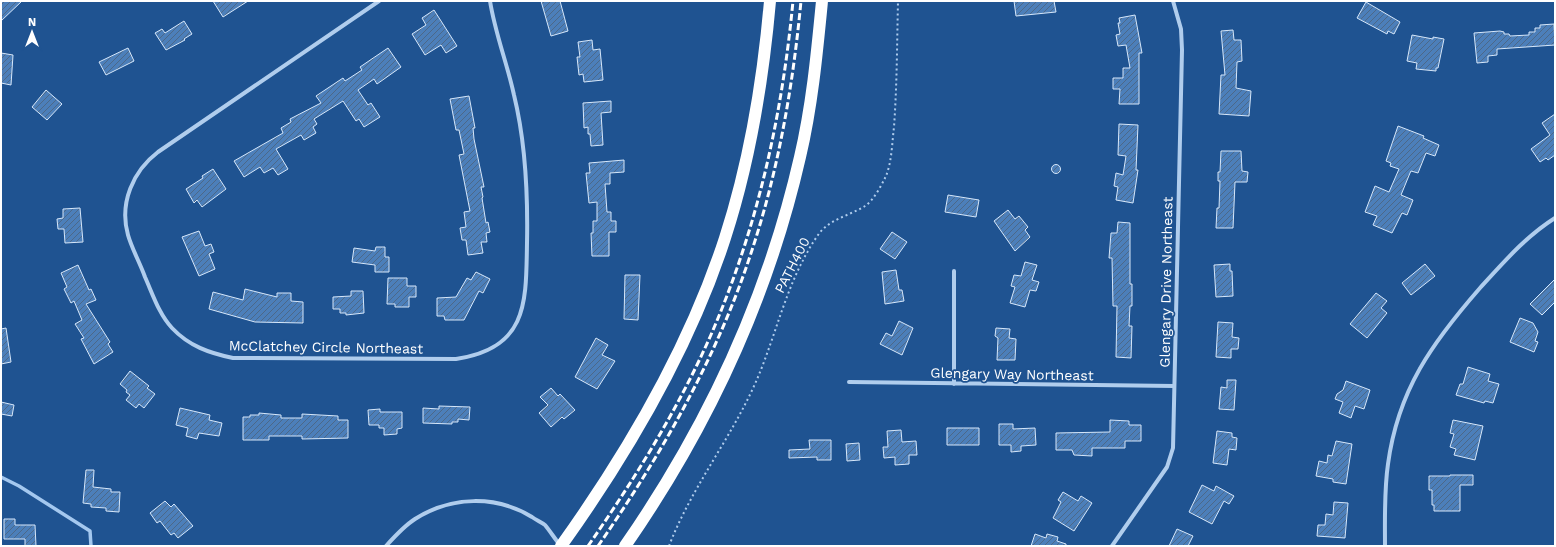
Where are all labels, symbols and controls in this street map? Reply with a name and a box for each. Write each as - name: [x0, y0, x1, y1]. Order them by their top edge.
- north arrow: [12, 12, 52, 52]
- text: N: [28, 16, 36, 29]
- street label: Glengary Drive Northeast: [1157, 196, 1175, 368]
- street label: PATH400: [771, 234, 813, 296]
- street label: McClatchey Circle Northeast: [229, 337, 423, 357]
- street label: Glengary Way Northeast: [930, 365, 1094, 383]

